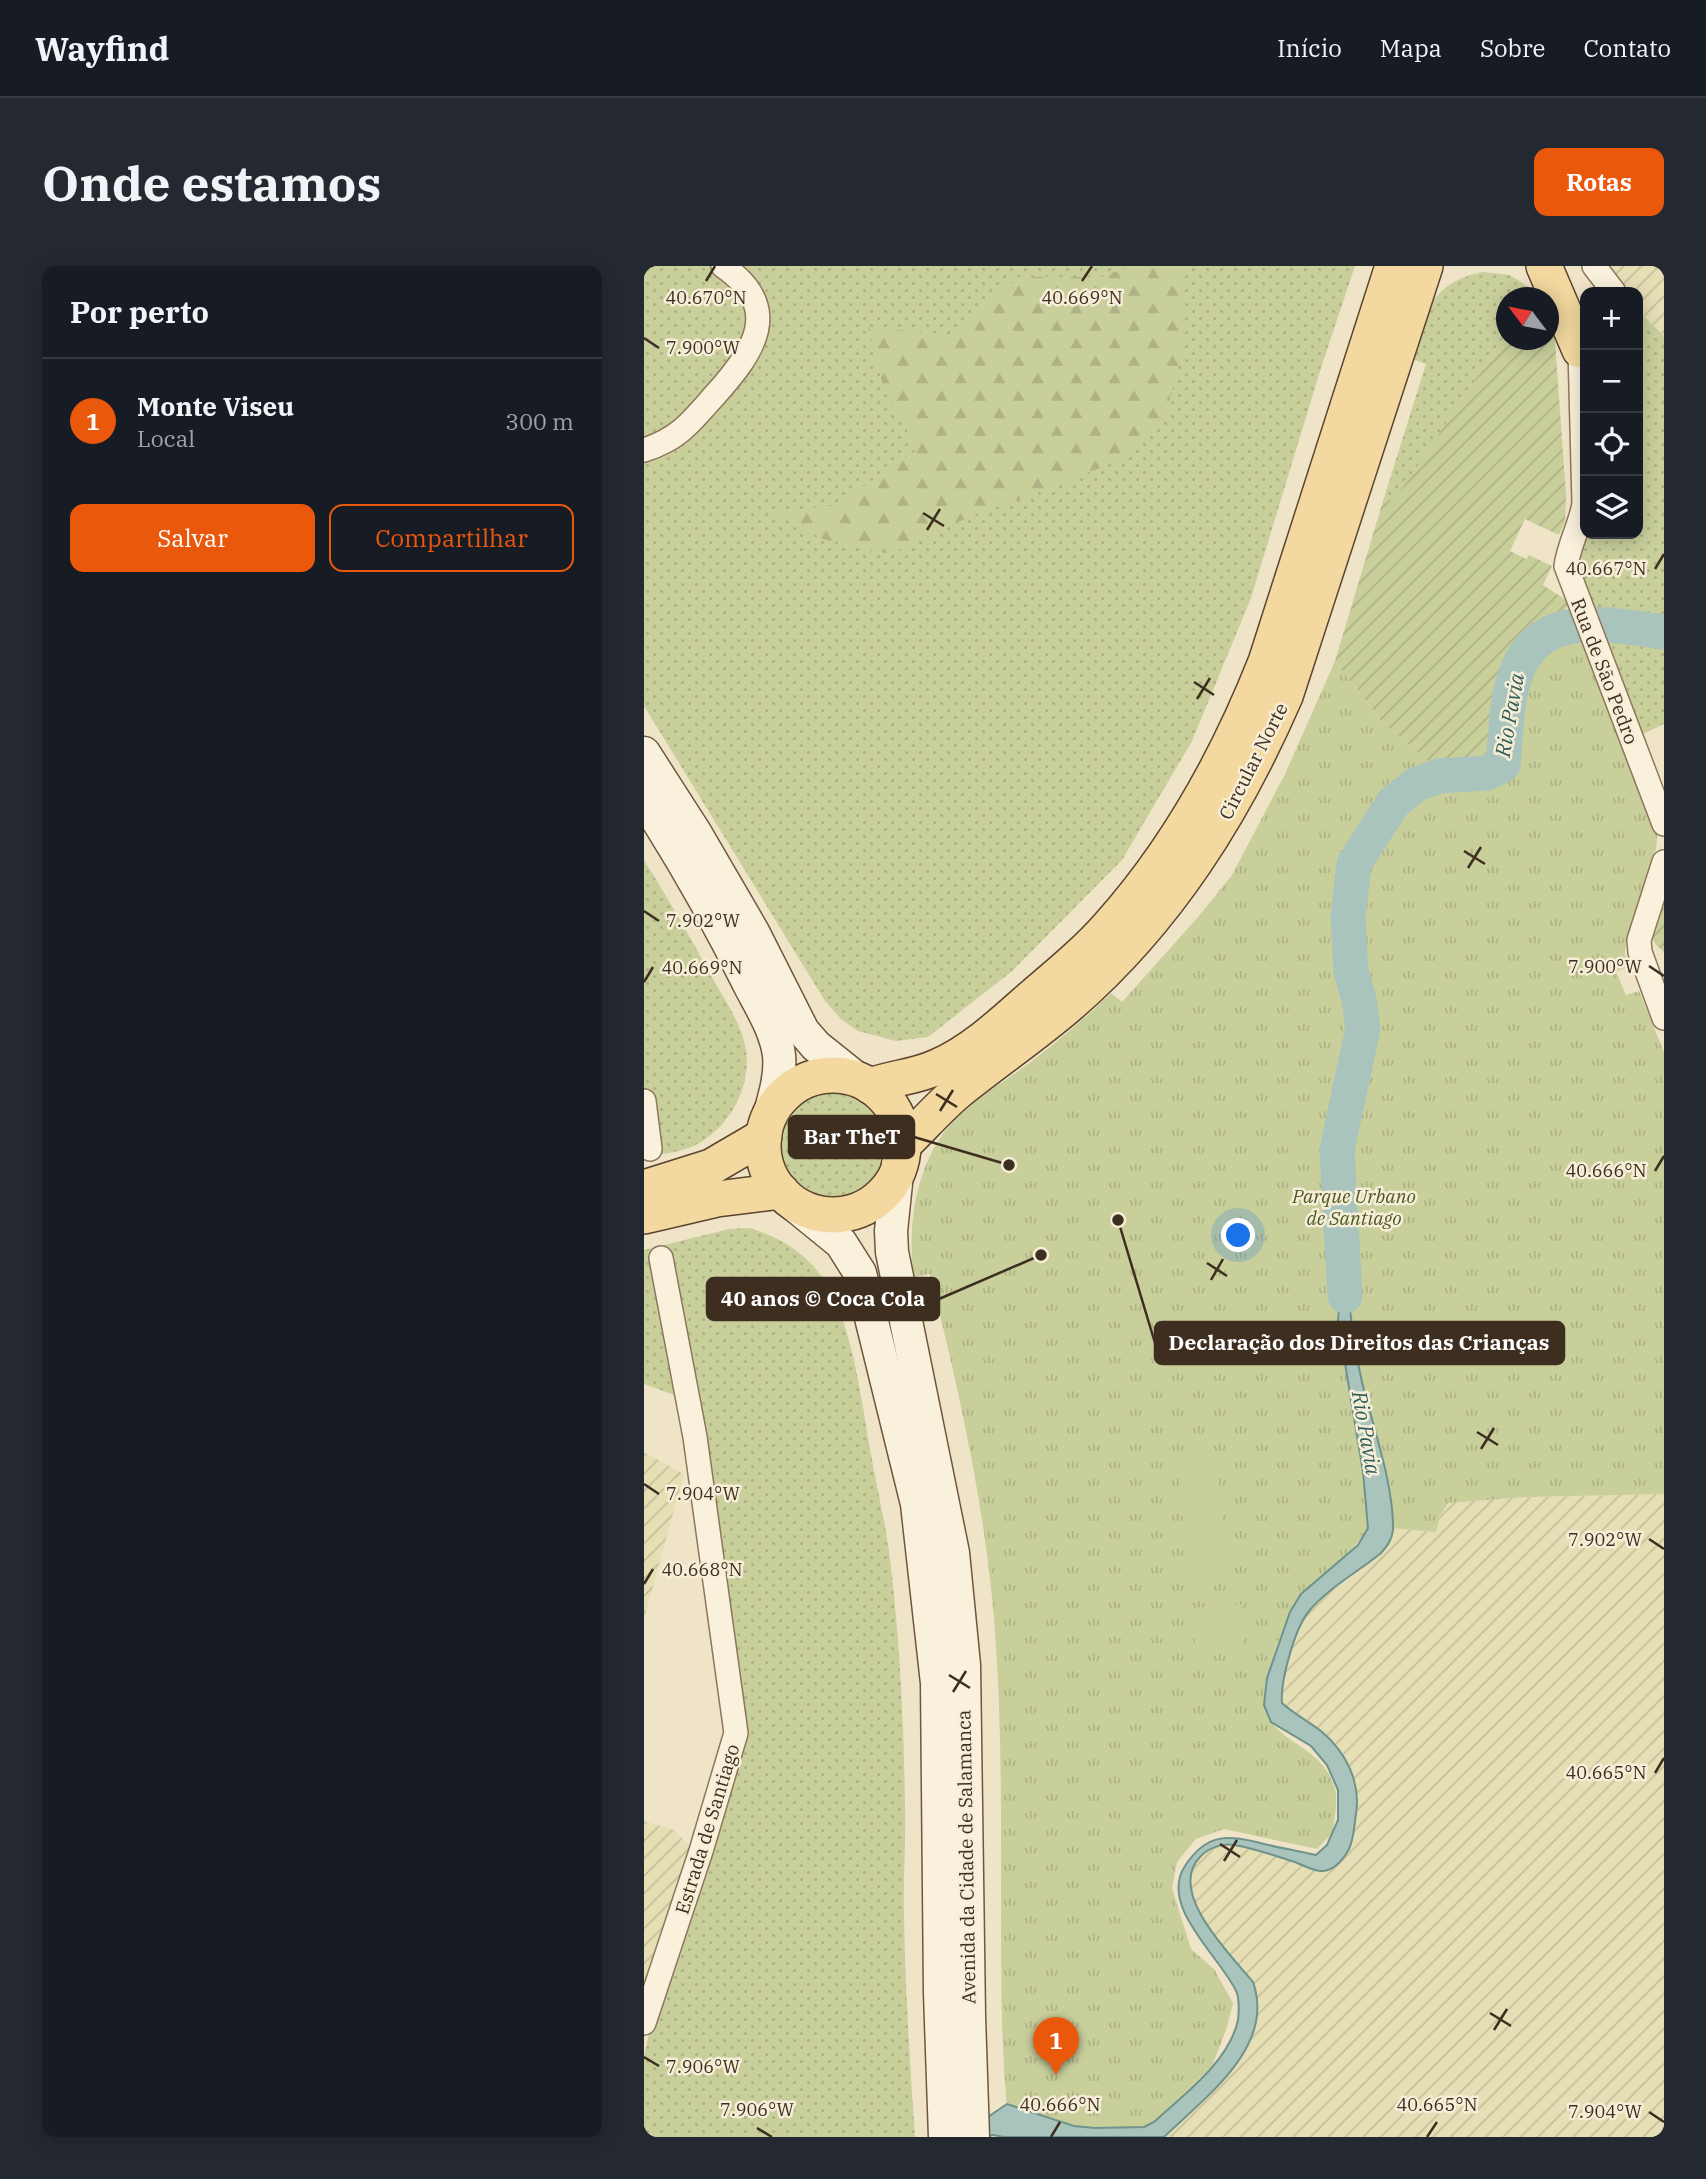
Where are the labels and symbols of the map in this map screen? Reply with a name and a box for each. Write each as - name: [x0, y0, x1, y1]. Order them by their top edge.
- text: 40.670°N: [665, 286, 747, 309]
- text: 40.669°N: [1041, 286, 1123, 309]
- north arrow: [1496, 287, 1559, 350]
- text: 7.900°W: [666, 336, 740, 359]
- text: 40.667°N: [1565, 557, 1647, 580]
- street label: Rua de São Pedro: [1566, 595, 1644, 747]
- water label: Rio Pavia: [1488, 670, 1530, 760]
- street label: Circular Norte: [1213, 698, 1293, 824]
- text: 7.902°W: [666, 909, 740, 932]
- text: 7.900°W: [1568, 955, 1642, 978]
- text: 40.669°N: [661, 956, 743, 979]
- callout: Bar TheT: [789, 1116, 914, 1158]
- text: Bar TheT: [804, 1122, 901, 1150]
- text: 40.666°N: [1565, 1159, 1647, 1182]
- park label: Parque Urbano de Santiago: [1291, 1184, 1416, 1230]
- your location: [1221, 1218, 1255, 1252]
- callout: 40 anos © Coca Cola: [707, 1278, 939, 1320]
- text: 40 anos © Coca Cola: [721, 1284, 925, 1312]
- callout: Declaração dos Direitos das Crianças: [1155, 1322, 1564, 1364]
- text: Declaração dos Direitos das Crianças: [1169, 1328, 1549, 1356]
- water label: Rio Pavia: [1346, 1388, 1388, 1478]
- text: 7.904°W: [666, 1482, 740, 1505]
- text: 7.902°W: [1568, 1528, 1642, 1551]
- text: 40.668°N: [661, 1558, 743, 1581]
- street label: Avenida da Cidade de Salamanca: [951, 1710, 981, 2004]
- street label: Estrada de Santiago: [670, 1741, 744, 1917]
- text: 40.665°N: [1565, 1761, 1647, 1784]
- pin: 1: [1033, 2017, 1079, 2075]
- text: 7.906°W: [666, 2055, 740, 2078]
- text: 40.666°N: [1019, 2093, 1101, 2116]
- text: 40.665°N: [1396, 2093, 1478, 2116]
- text: 7.906°W: [720, 2098, 794, 2121]
- text: 7.904°W: [1568, 2100, 1642, 2123]

